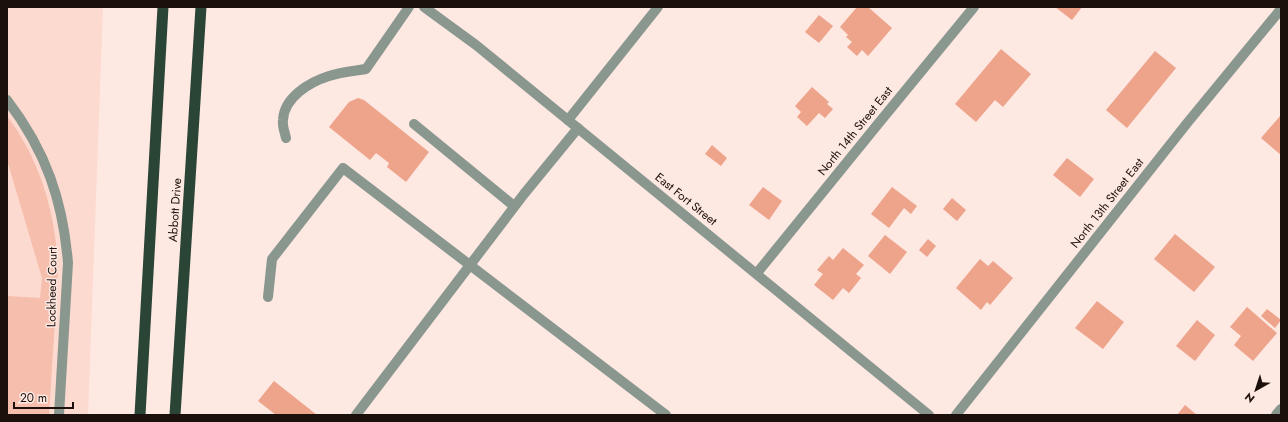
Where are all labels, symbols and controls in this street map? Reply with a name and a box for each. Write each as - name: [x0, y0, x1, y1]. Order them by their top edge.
- street label: North 14th Street East: [813, 82, 897, 180]
- street label: North 13th Street East: [1066, 154, 1148, 252]
- street label: East Fort Street: [651, 168, 721, 230]
- street label: Abbott Drive: [164, 177, 186, 243]
- street label: Lockheed Court: [42, 247, 62, 327]
- north arrow: [1236, 370, 1276, 410]
- scale bar: [14, 384, 73, 410]
- text: 20 m: [20, 389, 47, 407]
- text: N: [1241, 389, 1258, 407]

